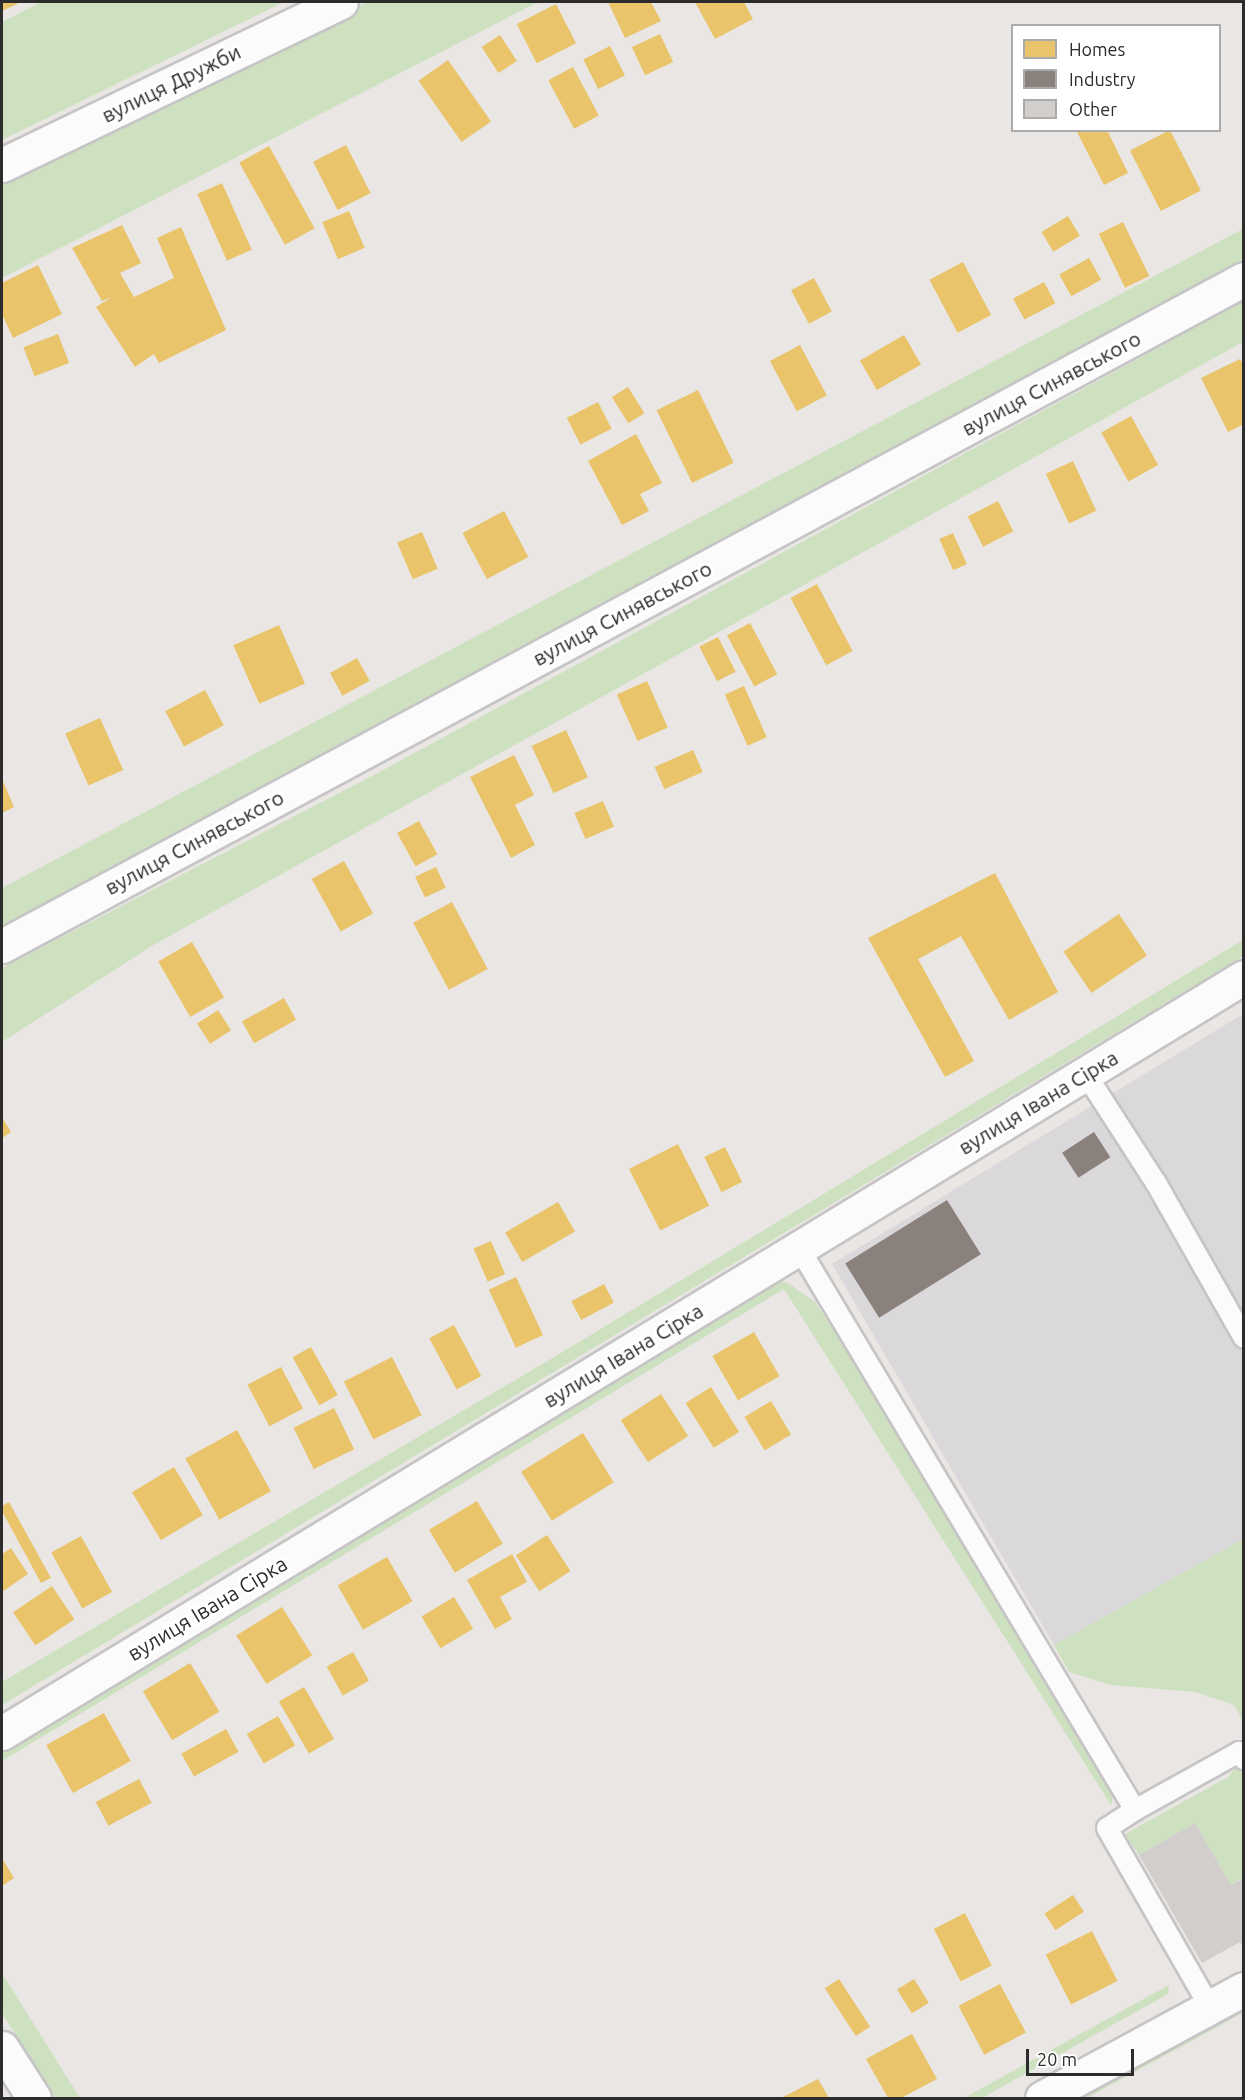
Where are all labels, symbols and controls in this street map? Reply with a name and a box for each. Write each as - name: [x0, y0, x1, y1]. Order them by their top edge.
- legend: [1011, 24, 1221, 132]
- street label: вулиця Дружби: [97, 38, 245, 128]
- text: Homes: [1069, 39, 1125, 59]
- text: Industry: [1069, 69, 1135, 89]
- text: Other: [1069, 99, 1117, 119]
- street label: вулиця Синявського: [957, 325, 1145, 441]
- street label: вулиця Синявського: [528, 555, 716, 671]
- street label: вулиця Синявського: [100, 784, 288, 900]
- street label: вулиця Івана Сірка: [954, 1044, 1122, 1160]
- street label: вулиця Івана Сірка: [539, 1297, 707, 1413]
- street label: вулиця Івана Сірка: [123, 1550, 291, 1666]
- scale bar: [1029, 2037, 1137, 2075]
- text: 20 m: [1037, 2049, 1077, 2069]

